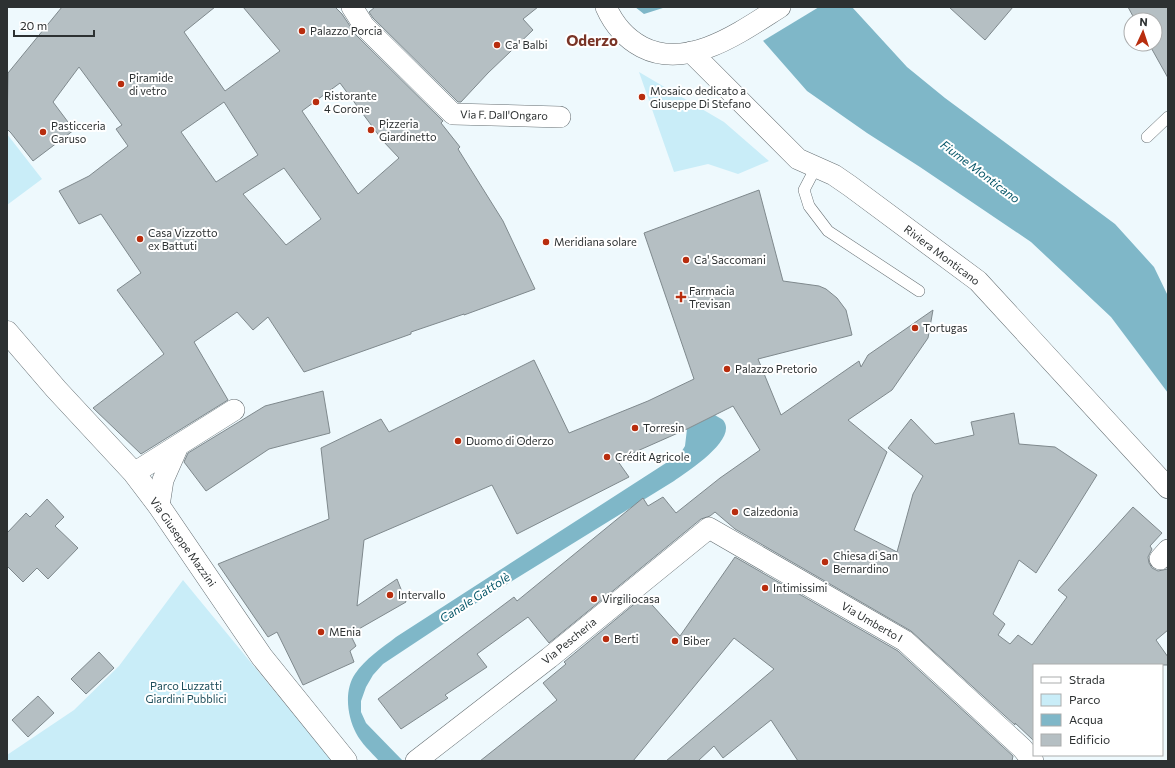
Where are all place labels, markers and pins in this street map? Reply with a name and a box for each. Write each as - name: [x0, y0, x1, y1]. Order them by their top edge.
- place label: Palazzo Porcia: [310, 24, 382, 37]
- marker: Palazzo Porcia: [297, 26, 307, 36]
- place label: Ca' Balbi: [505, 38, 548, 51]
- marker: Ca' Balbi: [492, 40, 502, 50]
- place label: Piramide di vetro: [129, 71, 174, 97]
- marker: Piramide di vetro: [116, 79, 126, 89]
- place label: Mosaico dedicato a Giuseppe Di Stefano: [650, 84, 752, 110]
- place label: Ristorante 4 Corone: [324, 89, 377, 115]
- marker: Mosaico dedicato a Giuseppe Di Stefano: [637, 92, 647, 102]
- marker: Ristorante 4 Corone: [311, 97, 321, 107]
- place label: Pizzeria Giardinetto: [379, 117, 437, 143]
- place label: Pasticceria Caruso: [51, 119, 106, 145]
- marker: Pizzeria Giardinetto: [366, 125, 376, 135]
- marker: Pasticceria Caruso: [38, 127, 48, 137]
- place label: Casa Vizzotto ex Battuti: [148, 226, 218, 252]
- marker: Casa Vizzotto ex Battuti: [135, 234, 145, 244]
- place label: Meridiana solare: [554, 235, 637, 248]
- marker: Meridiana solare: [541, 237, 551, 247]
- place label: Ca' Saccomani: [694, 253, 766, 266]
- marker: Ca' Saccomani: [681, 255, 691, 265]
- place label: Farmacia Trevisan: [689, 284, 735, 310]
- marker: Farmacia Trevisan: [676, 292, 686, 302]
- place label: Tortugas: [923, 321, 967, 334]
- marker: Tortugas: [910, 323, 920, 333]
- place label: Palazzo Pretorio: [735, 362, 818, 375]
- marker: Palazzo Pretorio: [722, 364, 732, 374]
- place label: Torresin: [643, 421, 684, 434]
- marker: Torresin: [630, 423, 640, 433]
- place label: Duomo di Oderzo: [466, 434, 554, 447]
- marker: Duomo di Oderzo: [453, 436, 463, 446]
- place label: Crédit Agricole: [615, 450, 690, 463]
- marker: Crédit Agricole: [602, 452, 612, 462]
- place label: Calzedonia: [743, 505, 798, 518]
- marker: Calzedonia: [730, 507, 740, 517]
- place label: Chiesa di San Bernardino: [833, 549, 898, 575]
- marker: Chiesa di San Bernardino: [820, 557, 830, 567]
- place label: Intimissimi: [773, 581, 828, 594]
- marker: Intimissimi: [760, 583, 770, 593]
- place label: Intervallo: [398, 588, 446, 601]
- marker: Intervallo: [385, 590, 395, 600]
- place label: Virgiliocasa: [602, 592, 660, 605]
- marker: Virgiliocasa: [589, 594, 599, 604]
- place label: MEnia: [329, 625, 361, 638]
- marker: MEnia: [316, 627, 326, 637]
- place label: Berti: [614, 632, 639, 645]
- marker: Berti: [601, 634, 611, 644]
- place label: Biber: [683, 634, 710, 647]
- marker: Biber: [670, 636, 680, 646]

